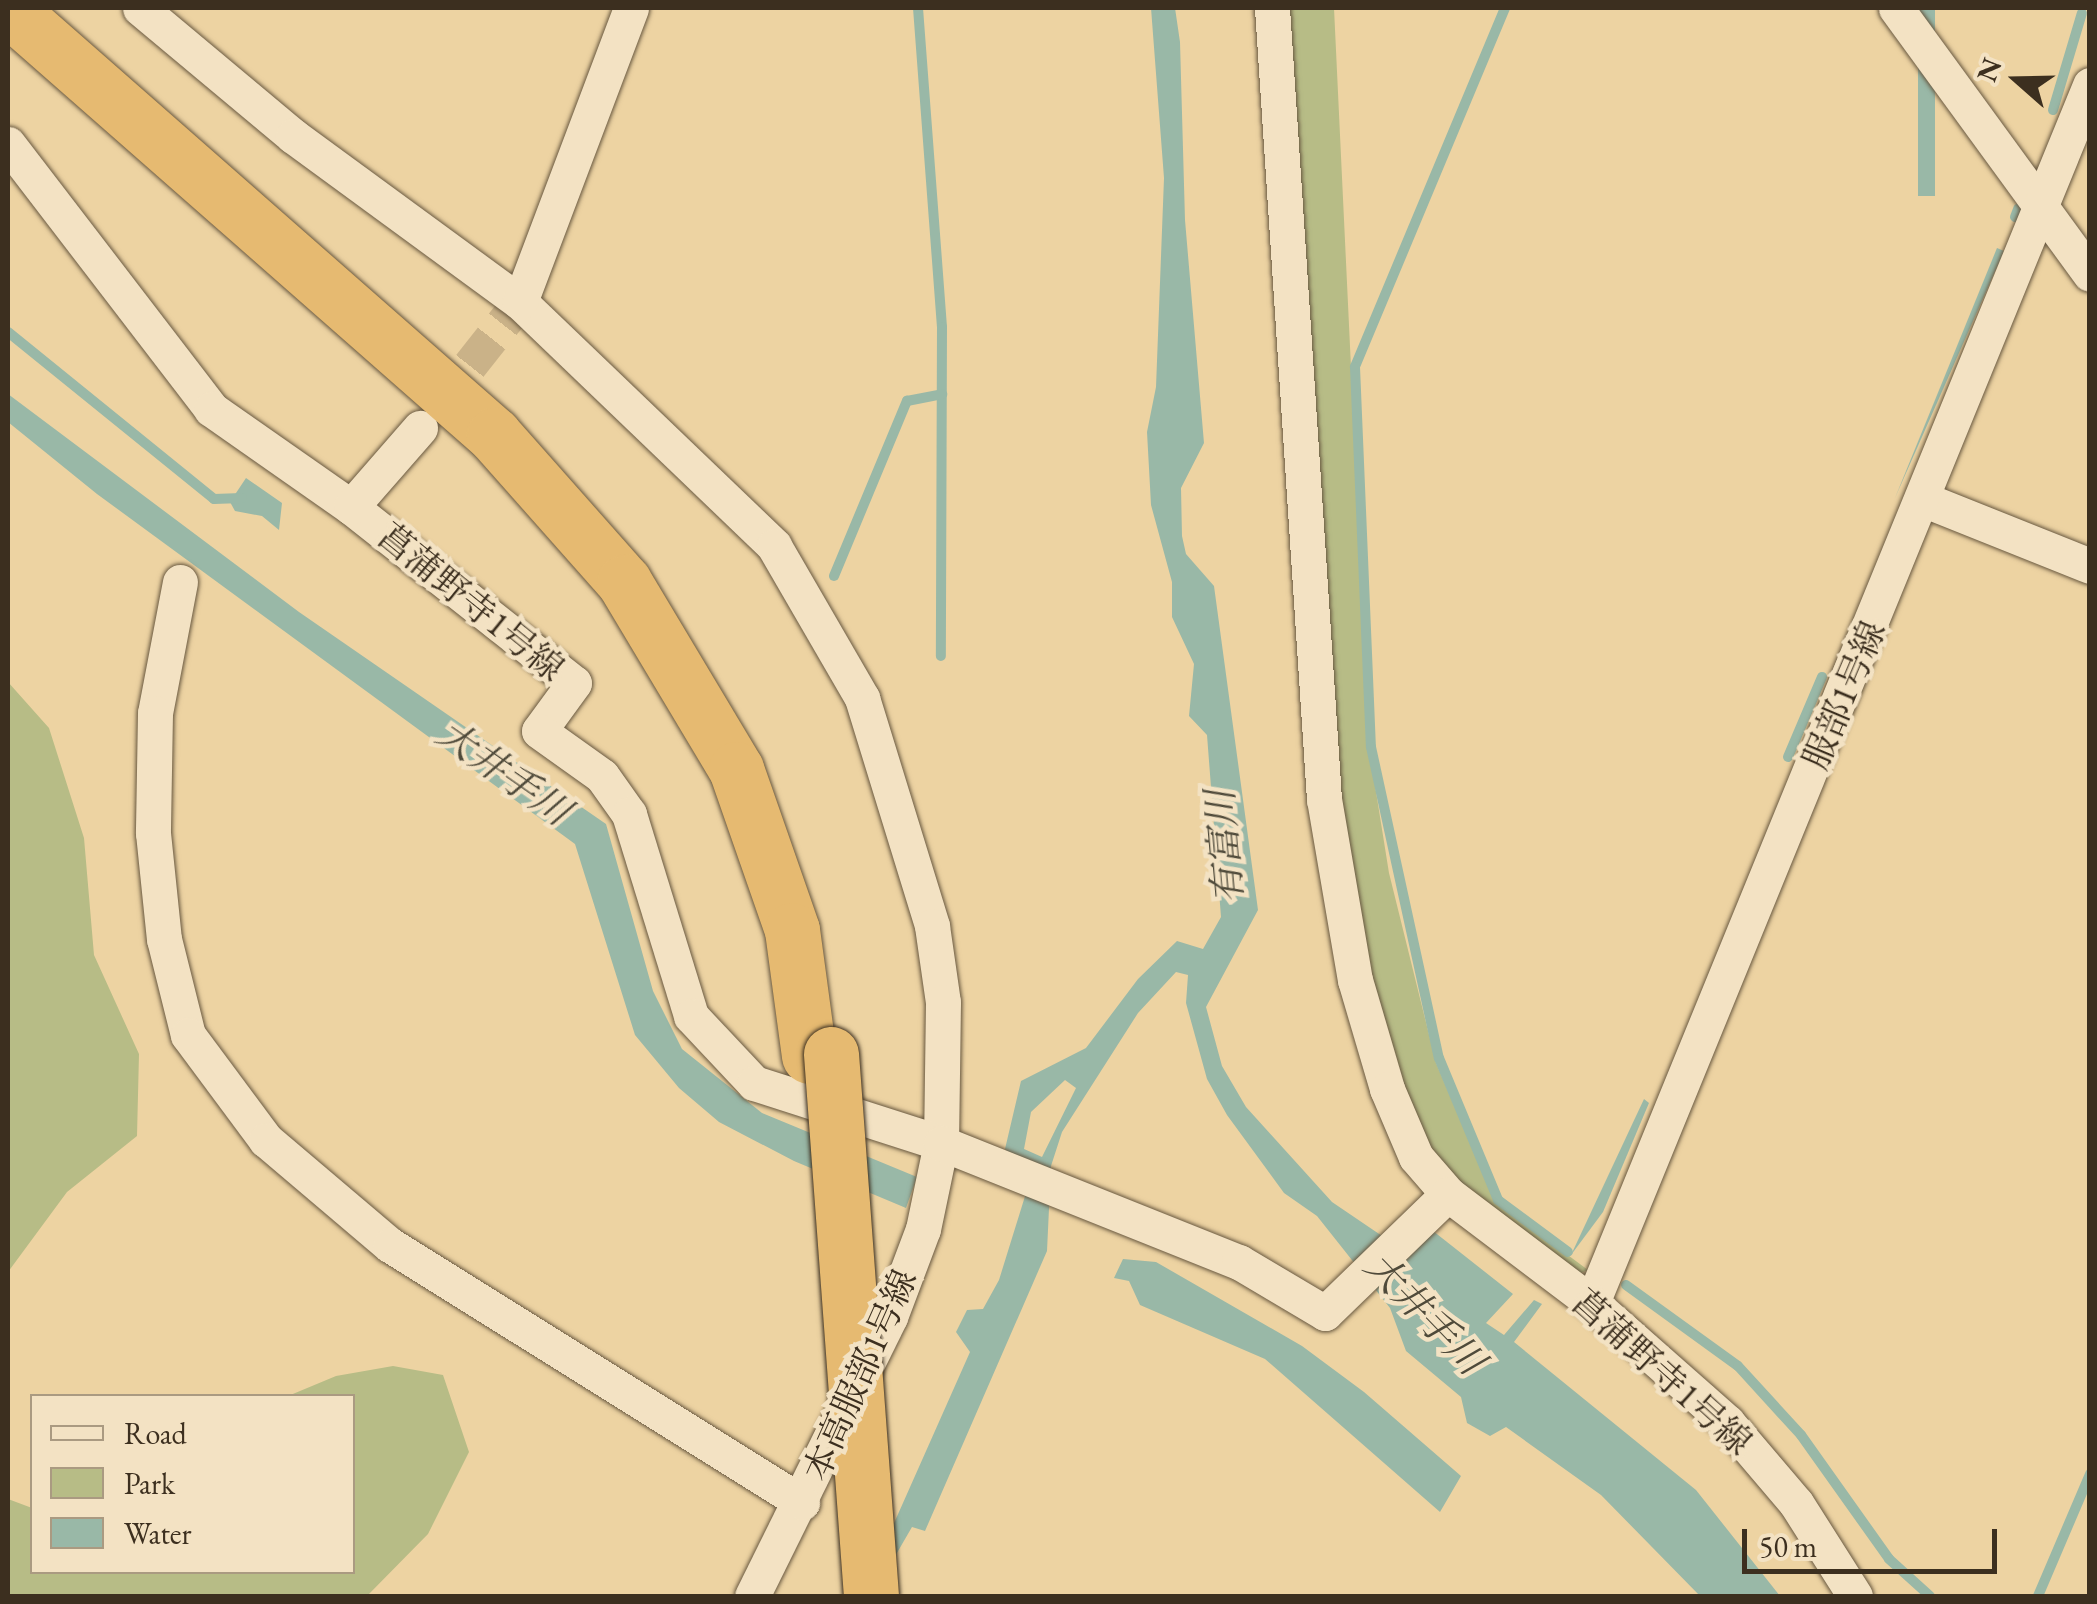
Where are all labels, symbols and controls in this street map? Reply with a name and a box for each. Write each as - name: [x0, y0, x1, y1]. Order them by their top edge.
- north arrow: [1967, 30, 2067, 130]
- text: N: [1968, 53, 2010, 87]
- street label: 菖蒲野寺1号線: [370, 514, 572, 690]
- street label: 服部1号線: [1794, 615, 1894, 775]
- water label: 大井手川: [429, 710, 579, 834]
- water label: 有富川: [1196, 788, 1252, 906]
- water label: 大井手川: [1356, 1242, 1494, 1384]
- street label: 本高服部1号線: [795, 1263, 925, 1487]
- street label: 菖蒲野寺1号線: [1564, 1281, 1760, 1463]
- legend: [30, 1394, 355, 1574]
- text: Road: [124, 1414, 187, 1453]
- text: Park: [124, 1464, 175, 1503]
- scale bar: [1747, 1509, 2002, 1571]
- text: Water: [124, 1514, 192, 1553]
- text: 50 m: [1759, 1527, 1817, 1566]

